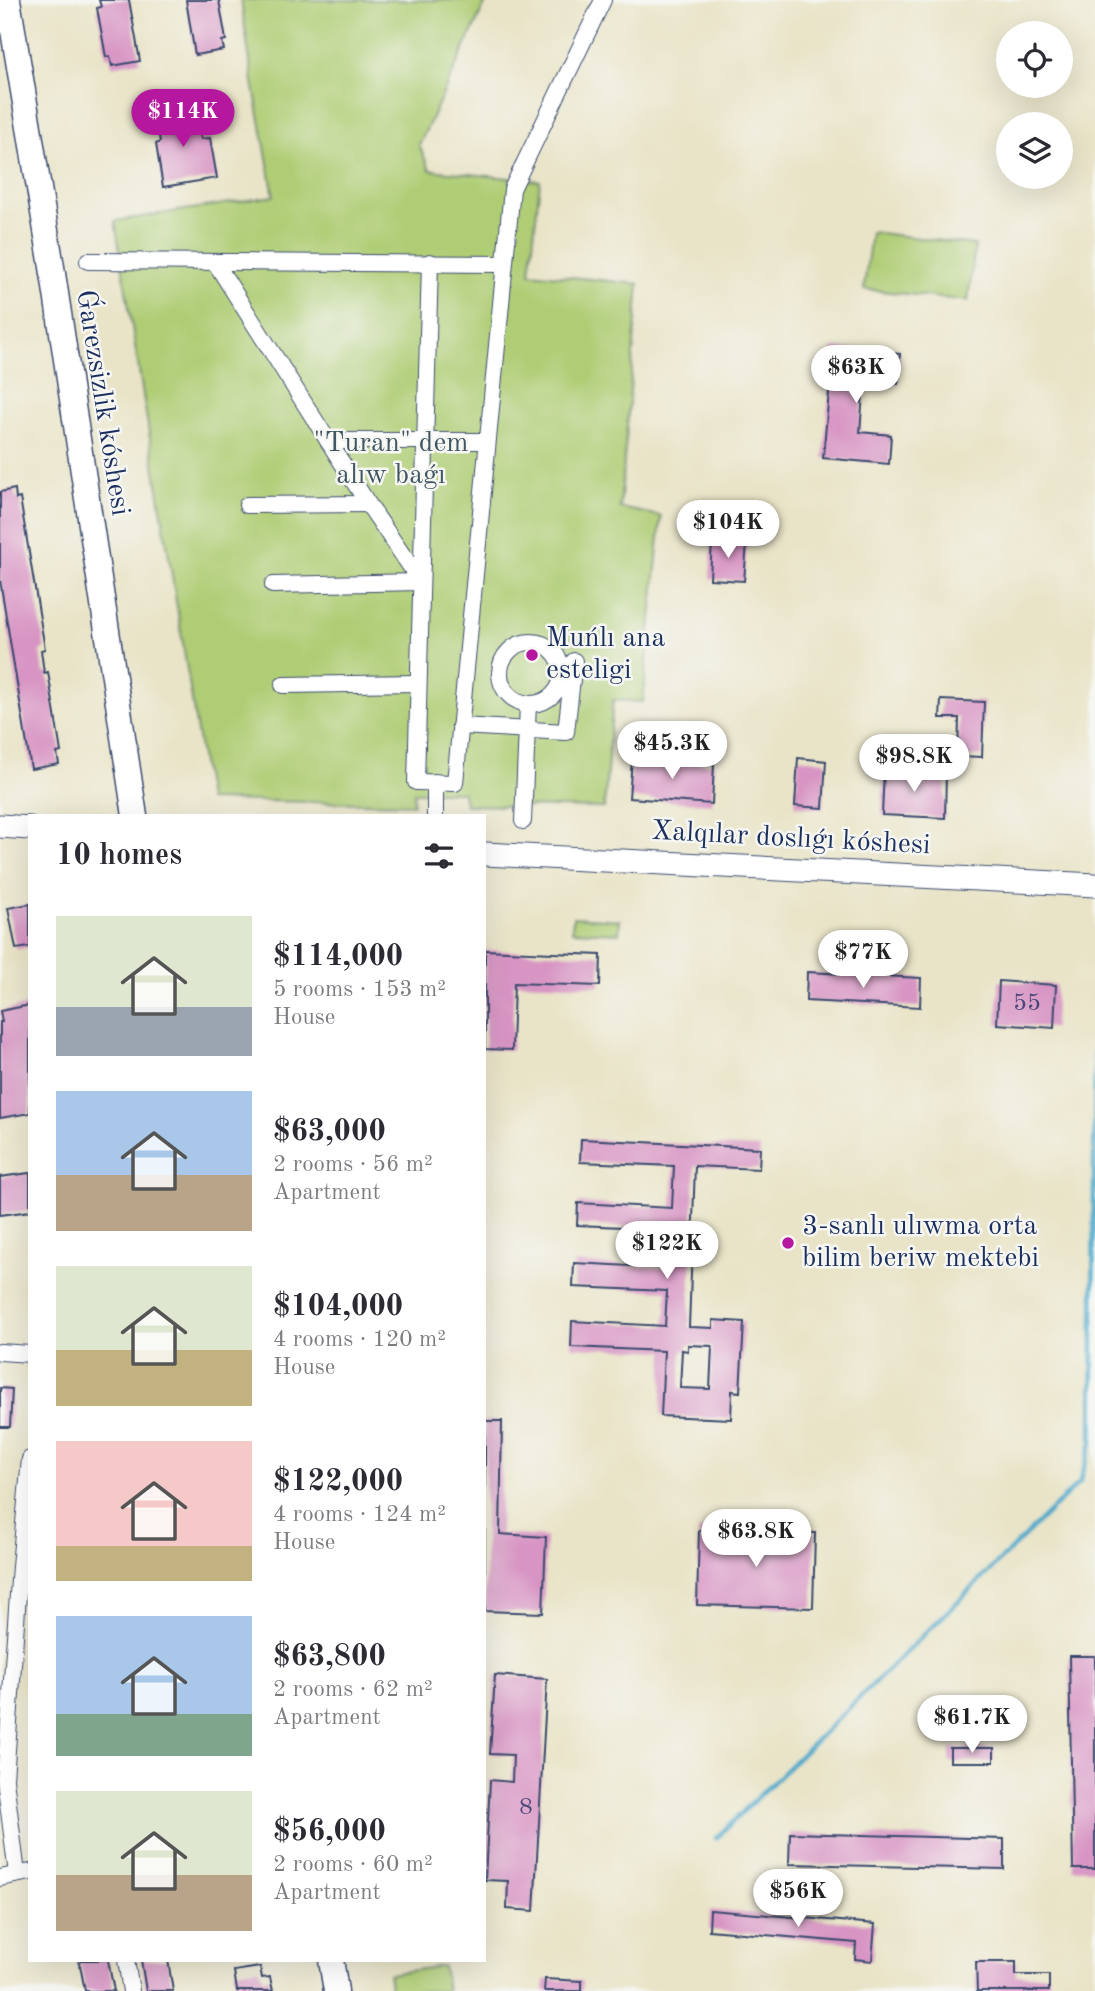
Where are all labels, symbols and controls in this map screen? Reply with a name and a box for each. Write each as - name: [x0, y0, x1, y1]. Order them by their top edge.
- map controls: [996, 21, 1073, 189]
- button: locate: [996, 21, 1073, 98]
- pin: $114K: [134, 90, 232, 149]
- text: $114K: [147, 100, 219, 123]
- button: layers: [996, 112, 1073, 189]
- street label: Ǵarezsizlik kóshesi: [70, 287, 139, 518]
- pin: $63K: [815, 346, 897, 405]
- text: $63K: [827, 356, 885, 379]
- park label: "Turan" dem alıw baǵı: [313, 430, 469, 490]
- pin: $104K: [679, 500, 777, 560]
- text: $104K: [692, 511, 764, 534]
- place label: Muńlı ana esteligi: [546, 625, 665, 685]
- marker: Muńlı ana esteligi: [524, 647, 540, 663]
- pin: $45.3K: [615, 722, 729, 781]
- text: $45.3K: [633, 732, 711, 755]
- pin: $98.8K: [857, 734, 971, 794]
- text: $98.8K: [875, 745, 953, 768]
- street label: Xalqılar doslıǵı kóshesi: [651, 818, 931, 860]
- icon: filters: [420, 837, 458, 875]
- text: 10 homes: [56, 841, 182, 871]
- pin: $77K: [822, 930, 904, 990]
- text: $77K: [834, 941, 892, 964]
- text: $114,000: [273, 942, 403, 972]
- icon: home: [112, 944, 196, 1028]
- text: 5 rooms · 153 m²: [273, 978, 446, 1001]
- house number: 55: [1013, 992, 1041, 1016]
- text: House: [273, 1006, 335, 1029]
- text: $63,000: [273, 1117, 386, 1147]
- icon: home: [112, 1119, 196, 1203]
- text: 2 rooms · 56 m²: [273, 1153, 433, 1176]
- text: Apartment: [273, 1181, 381, 1204]
- place label: 3-sanlı ulıwma orta bilim beriw mektebi: [802, 1213, 1039, 1273]
- pin: $122K: [618, 1222, 716, 1281]
- text: $122K: [631, 1232, 703, 1255]
- marker: 3-sanlı ulıwma orta bilim beriw mektebi: [780, 1235, 796, 1251]
- text: $104,000: [273, 1292, 403, 1322]
- icon: home: [112, 1294, 196, 1378]
- text: 4 rooms · 120 m²: [273, 1328, 446, 1351]
- text: House: [273, 1356, 335, 1379]
- text: $122,000: [273, 1467, 403, 1497]
- icon: home: [112, 1469, 196, 1553]
- text: 4 rooms · 124 m²: [273, 1503, 446, 1526]
- pin: $63.8K: [699, 1510, 813, 1569]
- text: $63.8K: [717, 1520, 795, 1543]
- text: House: [273, 1531, 335, 1554]
- text: $63,800: [273, 1642, 386, 1672]
- icon: home: [112, 1644, 196, 1728]
- text: 2 rooms · 62 m²: [273, 1678, 433, 1701]
- pin: $61.7K: [915, 1696, 1029, 1755]
- text: Apartment: [273, 1706, 381, 1729]
- text: $61.7K: [933, 1706, 1011, 1729]
- house number: 8: [519, 1796, 533, 1820]
- text: $56,000: [273, 1817, 386, 1847]
- icon: home: [112, 1819, 196, 1903]
- text: 2 rooms · 60 m²: [273, 1853, 433, 1876]
- pin: $56K: [757, 1870, 839, 1929]
- text: $56K: [769, 1880, 827, 1903]
- text: Apartment: [273, 1881, 381, 1904]

